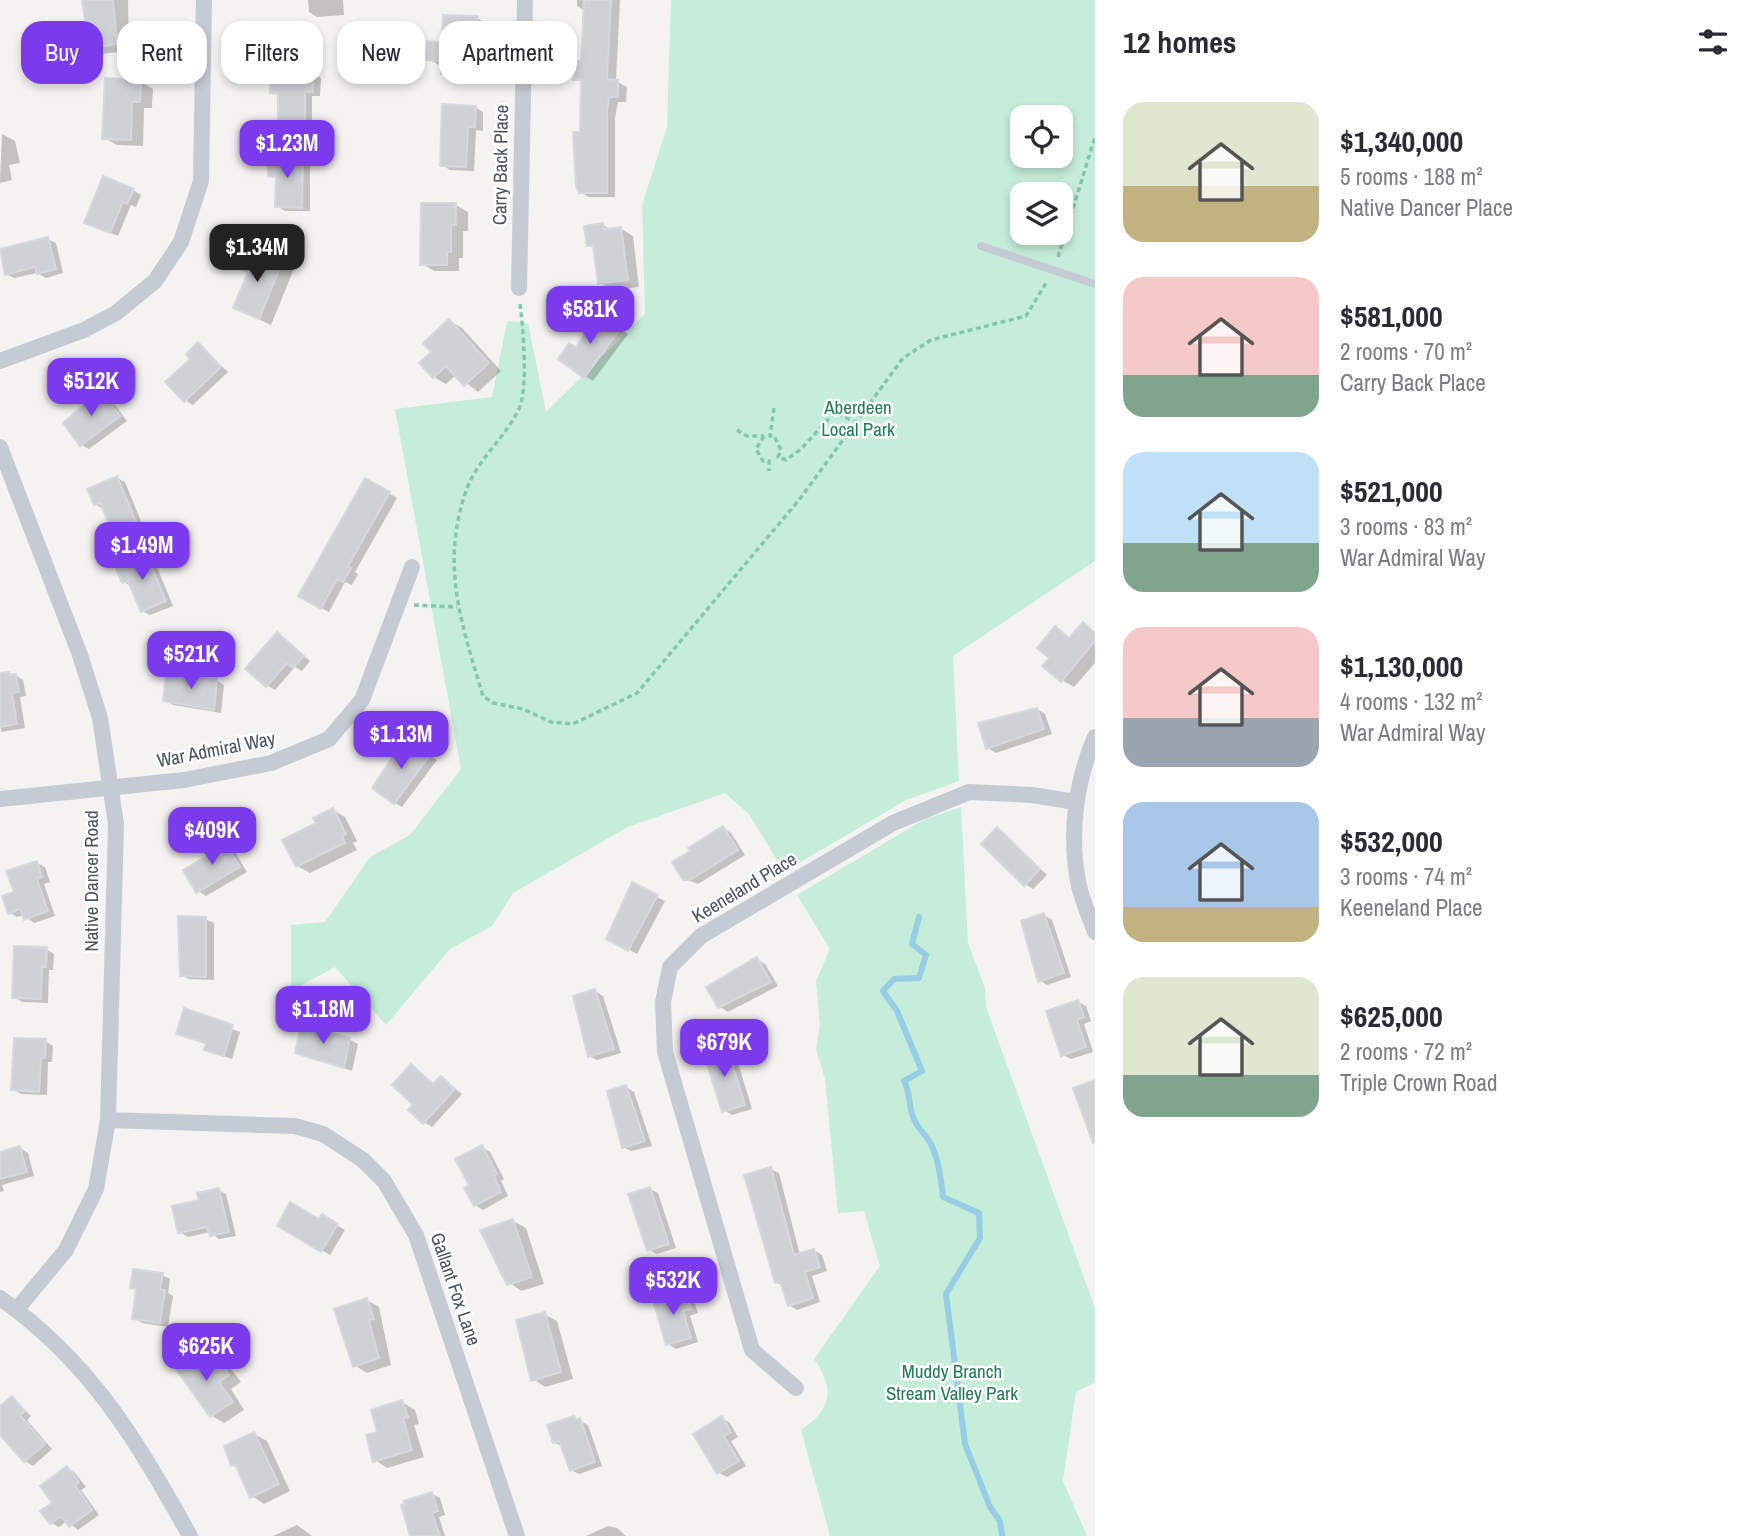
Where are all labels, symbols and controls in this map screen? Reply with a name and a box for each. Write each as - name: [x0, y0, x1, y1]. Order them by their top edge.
- chip: Buy: [21, 21, 103, 84]
- chip: Rent: [117, 21, 207, 84]
- chip: Filters: [221, 21, 323, 84]
- chip: New: [337, 21, 425, 84]
- chip: Apartment: [439, 21, 577, 84]
- text: 12 homes: [1123, 22, 1237, 62]
- icon: filters: [1694, 23, 1732, 61]
- street label: Carry Back Place: [486, 105, 514, 225]
- map controls: [1010, 105, 1073, 245]
- button: locate: [1010, 105, 1073, 168]
- pin: $1.23M: [230, 120, 344, 180]
- text: $1,340,000: [1340, 121, 1463, 161]
- text: $1.23M: [256, 127, 318, 158]
- icon: home: [1179, 130, 1263, 214]
- text: 5 rooms · 188 m²: [1340, 161, 1483, 192]
- button: layers: [1010, 182, 1073, 245]
- text: Native Dancer Place: [1340, 192, 1513, 223]
- pin: $1.34M: [200, 224, 314, 284]
- text: $1.34M: [226, 231, 288, 262]
- pin: $581K: [541, 286, 639, 346]
- text: $581K: [562, 293, 618, 324]
- text: $581,000: [1340, 296, 1443, 336]
- icon: home: [1179, 305, 1263, 389]
- text: 2 rooms · 70 m²: [1340, 336, 1472, 367]
- pin: $512K: [42, 358, 140, 418]
- text: $512K: [63, 365, 119, 396]
- text: Carry Back Place: [1340, 367, 1486, 398]
- park label: Aberdeen Local Park: [821, 394, 895, 442]
- text: $521,000: [1340, 471, 1443, 511]
- icon: home: [1179, 480, 1263, 564]
- text: 3 rooms · 83 m²: [1340, 511, 1472, 542]
- pin: $1.49M: [85, 522, 199, 582]
- text: $1.49M: [111, 529, 173, 560]
- text: War Admiral Way: [1340, 542, 1485, 573]
- pin: $521K: [142, 632, 240, 691]
- text: $521K: [163, 638, 219, 669]
- text: $1,130,000: [1340, 646, 1463, 686]
- icon: home: [1179, 655, 1263, 739]
- text: 4 rooms · 132 m²: [1340, 686, 1483, 717]
- pin: $1.13M: [344, 712, 458, 771]
- text: War Admiral Way: [1340, 717, 1485, 748]
- text: $1.13M: [370, 718, 432, 749]
- street label: War Admiral Way: [155, 725, 278, 773]
- pin: $409K: [163, 808, 261, 867]
- street label: Native Dancer Road: [78, 810, 104, 952]
- text: $409K: [184, 814, 240, 845]
- text: $532,000: [1340, 821, 1443, 861]
- icon: home: [1179, 830, 1263, 914]
- street label: Keeneland Place: [687, 846, 801, 928]
- text: 3 rooms · 74 m²: [1340, 861, 1472, 892]
- text: Keeneland Place: [1340, 892, 1483, 923]
- pin: $1.18M: [266, 986, 380, 1046]
- text: $1.18M: [292, 993, 354, 1024]
- text: $625,000: [1340, 996, 1443, 1036]
- icon: home: [1179, 1005, 1263, 1089]
- pin: $679K: [675, 1020, 773, 1079]
- text: $679K: [696, 1026, 752, 1057]
- text: 2 rooms · 72 m²: [1340, 1036, 1472, 1067]
- text: Triple Crown Road: [1340, 1067, 1498, 1098]
- street label: Gallant Fox Lane: [425, 1229, 487, 1349]
- pin: $532K: [624, 1258, 722, 1317]
- text: $532K: [645, 1264, 701, 1295]
- pin: $625K: [157, 1324, 255, 1383]
- text: $625K: [178, 1330, 234, 1361]
- park label: Muddy Branch Stream Valley Park: [886, 1358, 1018, 1406]

